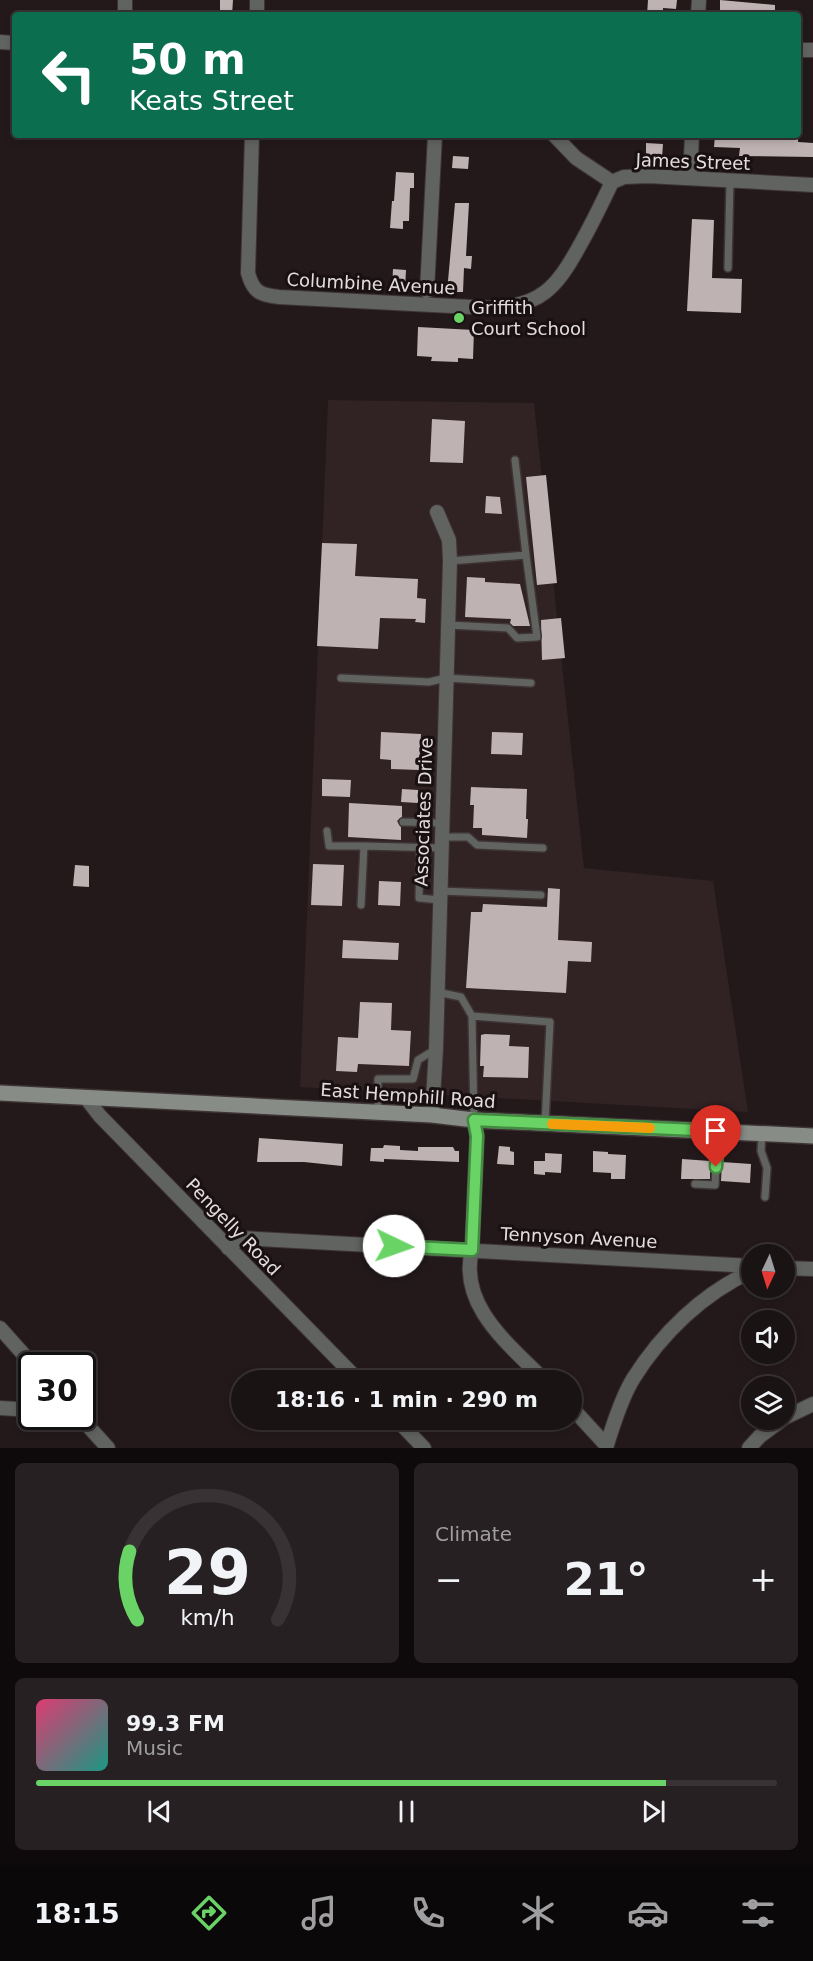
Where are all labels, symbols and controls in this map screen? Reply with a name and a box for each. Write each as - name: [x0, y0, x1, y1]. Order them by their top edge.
- text: 50 m: [129, 35, 246, 84]
- icon: left: [30, 36, 108, 114]
- text: Keats Street: [129, 85, 294, 116]
- street label: James Street: [634, 149, 751, 174]
- street label: Columbine Avenue: [286, 269, 456, 298]
- place label: Griffith Court School: [471, 297, 586, 339]
- marker: Griffith Court School: [452, 311, 466, 325]
- street label: Associates Drive: [410, 737, 437, 887]
- street label: East Hemphill Road: [320, 1079, 496, 1112]
- pin: [690, 1105, 741, 1167]
- icon: arrive: [699, 1114, 732, 1147]
- street label: Pengelly Road: [182, 1174, 285, 1280]
- position arrow: [362, 1214, 426, 1278]
- street label: Tennyson Avenue: [499, 1223, 658, 1252]
- north arrow: [741, 1244, 795, 1298]
- map controls: [741, 1244, 795, 1430]
- button: sound: [741, 1310, 795, 1364]
- speed limit sign: 30: [18, 1352, 96, 1430]
- button: layers: [741, 1376, 795, 1430]
- text: 18:16 · 1 min · 290 m: [275, 1387, 538, 1412]
- text: Climate: [435, 1522, 512, 1546]
- text: 29: [164, 1536, 250, 1609]
- text: 21°: [563, 1553, 649, 1606]
- text: −: [435, 1560, 463, 1599]
- text: +: [749, 1560, 777, 1599]
- text: km/h: [180, 1605, 234, 1630]
- text: 99.3 FM: [126, 1711, 225, 1736]
- text: Music: [126, 1736, 183, 1760]
- icon: previous: [143, 1795, 176, 1828]
- icon: pause: [390, 1795, 423, 1828]
- icon: next: [637, 1795, 670, 1828]
- icon: directions: [188, 1892, 230, 1934]
- icon: music: [298, 1892, 340, 1934]
- icon: phone: [407, 1892, 449, 1934]
- icon: climate: [517, 1892, 559, 1934]
- icon: car: [627, 1892, 669, 1934]
- icon: filters: [737, 1892, 779, 1934]
- text: 18:15: [34, 1898, 120, 1929]

